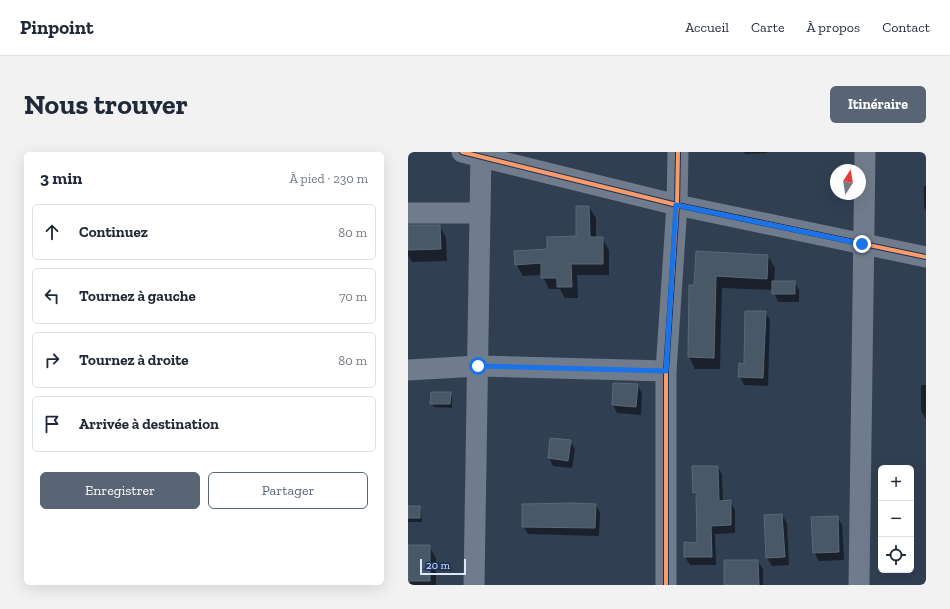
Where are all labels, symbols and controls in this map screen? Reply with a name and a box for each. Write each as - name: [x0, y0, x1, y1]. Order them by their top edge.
- text: Pinpoint: [20, 16, 94, 39]
- text: Accueil: [685, 19, 729, 36]
- text: Carte: [751, 19, 785, 36]
- text: À propos: [807, 19, 860, 36]
- text: Contact: [882, 19, 930, 36]
- button: Itinéraire: [830, 86, 926, 123]
- text: Nous trouver: [24, 88, 188, 121]
- north arrow: [830, 164, 866, 200]
- text: 3 min: [40, 168, 82, 188]
- text: À pied · 230 m: [290, 171, 368, 186]
- icon: ahead: [41, 221, 63, 243]
- text: Continuez: [79, 223, 148, 241]
- text: 80 m: [338, 225, 367, 240]
- route end: [853, 235, 871, 253]
- icon: left: [41, 285, 63, 307]
- text: Tournez à gauche: [79, 287, 196, 305]
- text: 70 m: [339, 289, 367, 304]
- icon: right: [41, 349, 63, 371]
- text: Tournez à droite: [79, 351, 189, 369]
- text: 80 m: [338, 353, 367, 368]
- route start: [469, 357, 487, 375]
- icon: arrive: [41, 413, 63, 435]
- text: Arrivée à destination: [79, 415, 219, 433]
- map controls: [878, 465, 914, 573]
- button: +: [878, 465, 914, 501]
- button: Enregistrer: [40, 472, 200, 509]
- button: Partager: [208, 472, 368, 509]
- button: −: [878, 501, 914, 537]
- button: locate: [878, 537, 914, 573]
- scale bar: [420, 557, 466, 576]
- text: 20 m: [426, 559, 450, 572]

